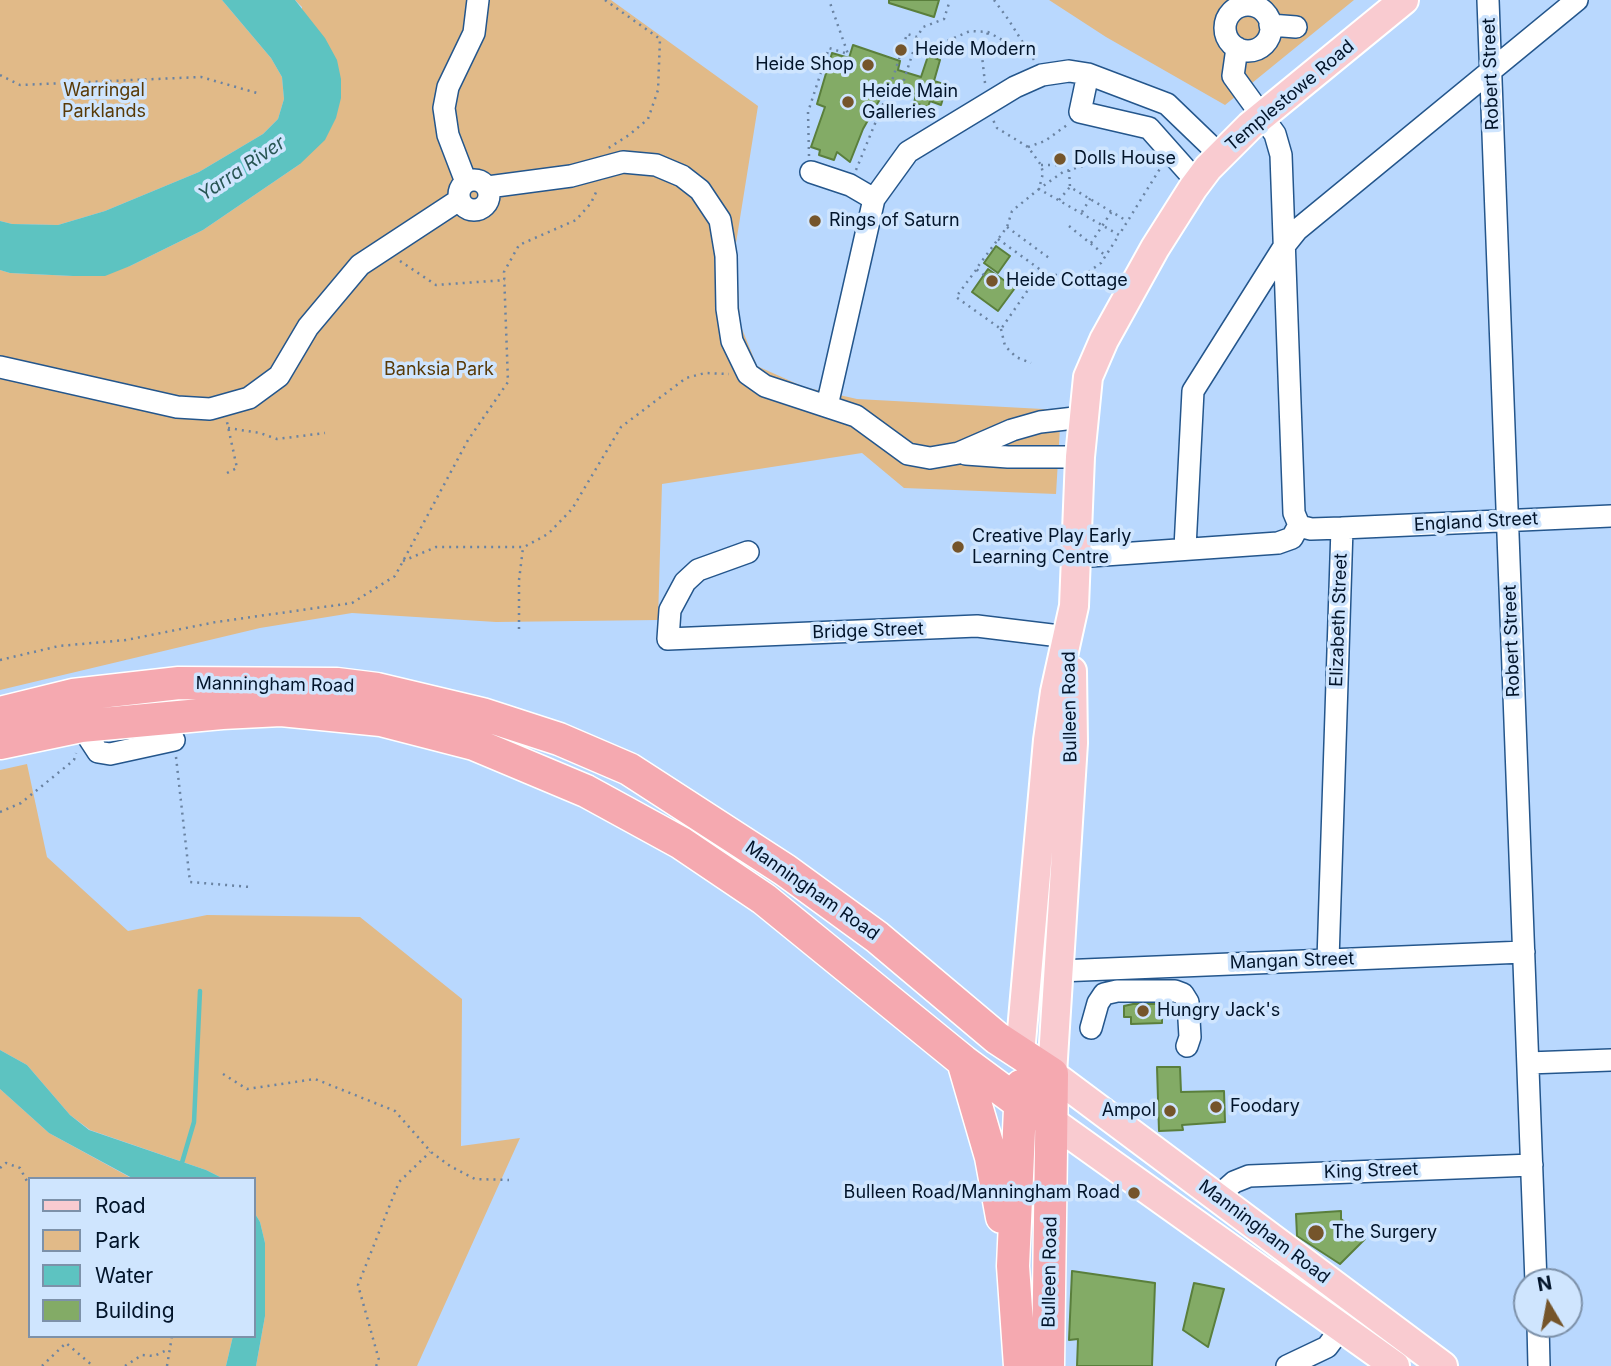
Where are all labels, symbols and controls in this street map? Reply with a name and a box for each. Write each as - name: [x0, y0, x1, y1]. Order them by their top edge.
- street label: Robert Street: [1478, 17, 1504, 131]
- street label: Templestowe Road: [1221, 36, 1359, 156]
- place label: Heide Modern: [915, 39, 1036, 61]
- marker: Heide Modern: [893, 42, 909, 58]
- place label: Heide Shop: [755, 54, 854, 76]
- marker: Heide Shop: [860, 57, 876, 73]
- park label: Warringal Parklands: [62, 80, 146, 122]
- place label: Heide Main Galleries: [862, 81, 958, 124]
- marker: Heide Main Galleries: [840, 94, 856, 110]
- water label: Yarra River: [194, 132, 290, 206]
- place label: Dolls House: [1074, 148, 1176, 170]
- marker: Dolls House: [1052, 151, 1068, 167]
- place label: Rings of Saturn: [829, 210, 960, 232]
- marker: Rings of Saturn: [807, 213, 823, 229]
- place label: Heide Cottage: [1006, 270, 1128, 292]
- marker: Heide Cottage: [984, 273, 1000, 289]
- park label: Banksia Park: [384, 359, 494, 381]
- street label: England Street: [1413, 508, 1539, 536]
- place label: Creative Play Early Learning Centre: [972, 526, 1131, 568]
- marker: Creative Play Early Learning Centre: [950, 539, 966, 555]
- street label: Elizabeth Street: [1326, 553, 1352, 687]
- street label: Robert Street: [1499, 584, 1525, 698]
- street label: Bridge Street: [812, 618, 924, 644]
- street label: Bulleen Road: [1058, 651, 1082, 763]
- street label: Manningham Road: [195, 673, 355, 697]
- street label: Manningham Road: [741, 837, 883, 945]
- street label: Mangan Street: [1229, 948, 1355, 974]
- place label: Hungry Jack's: [1157, 1000, 1280, 1022]
- marker: Hungry Jack's: [1135, 1003, 1151, 1019]
- place label: Foodary: [1230, 1096, 1300, 1118]
- marker: Foodary: [1208, 1099, 1224, 1115]
- place label: Ampol: [1102, 1100, 1156, 1122]
- marker: Ampol: [1162, 1103, 1178, 1119]
- street label: King Street: [1324, 1159, 1418, 1183]
- street label: Manningham Road: [1194, 1176, 1334, 1288]
- legend: [28, 1177, 256, 1338]
- place label: Bulleen Road/Manningham Road: [844, 1182, 1120, 1204]
- marker: Bulleen Road/Manningham Road: [1126, 1185, 1142, 1201]
- text: Road: [95, 1193, 146, 1218]
- street label: Bulleen Road: [1038, 1216, 1062, 1328]
- place label: The Surgery: [1332, 1222, 1437, 1244]
- marker: The Surgery: [1306, 1223, 1326, 1243]
- text: Park: [95, 1228, 140, 1253]
- text: Water: [95, 1263, 153, 1288]
- north arrow: [1513, 1268, 1583, 1338]
- text: N: [1535, 1271, 1554, 1296]
- text: Building: [95, 1298, 175, 1323]

